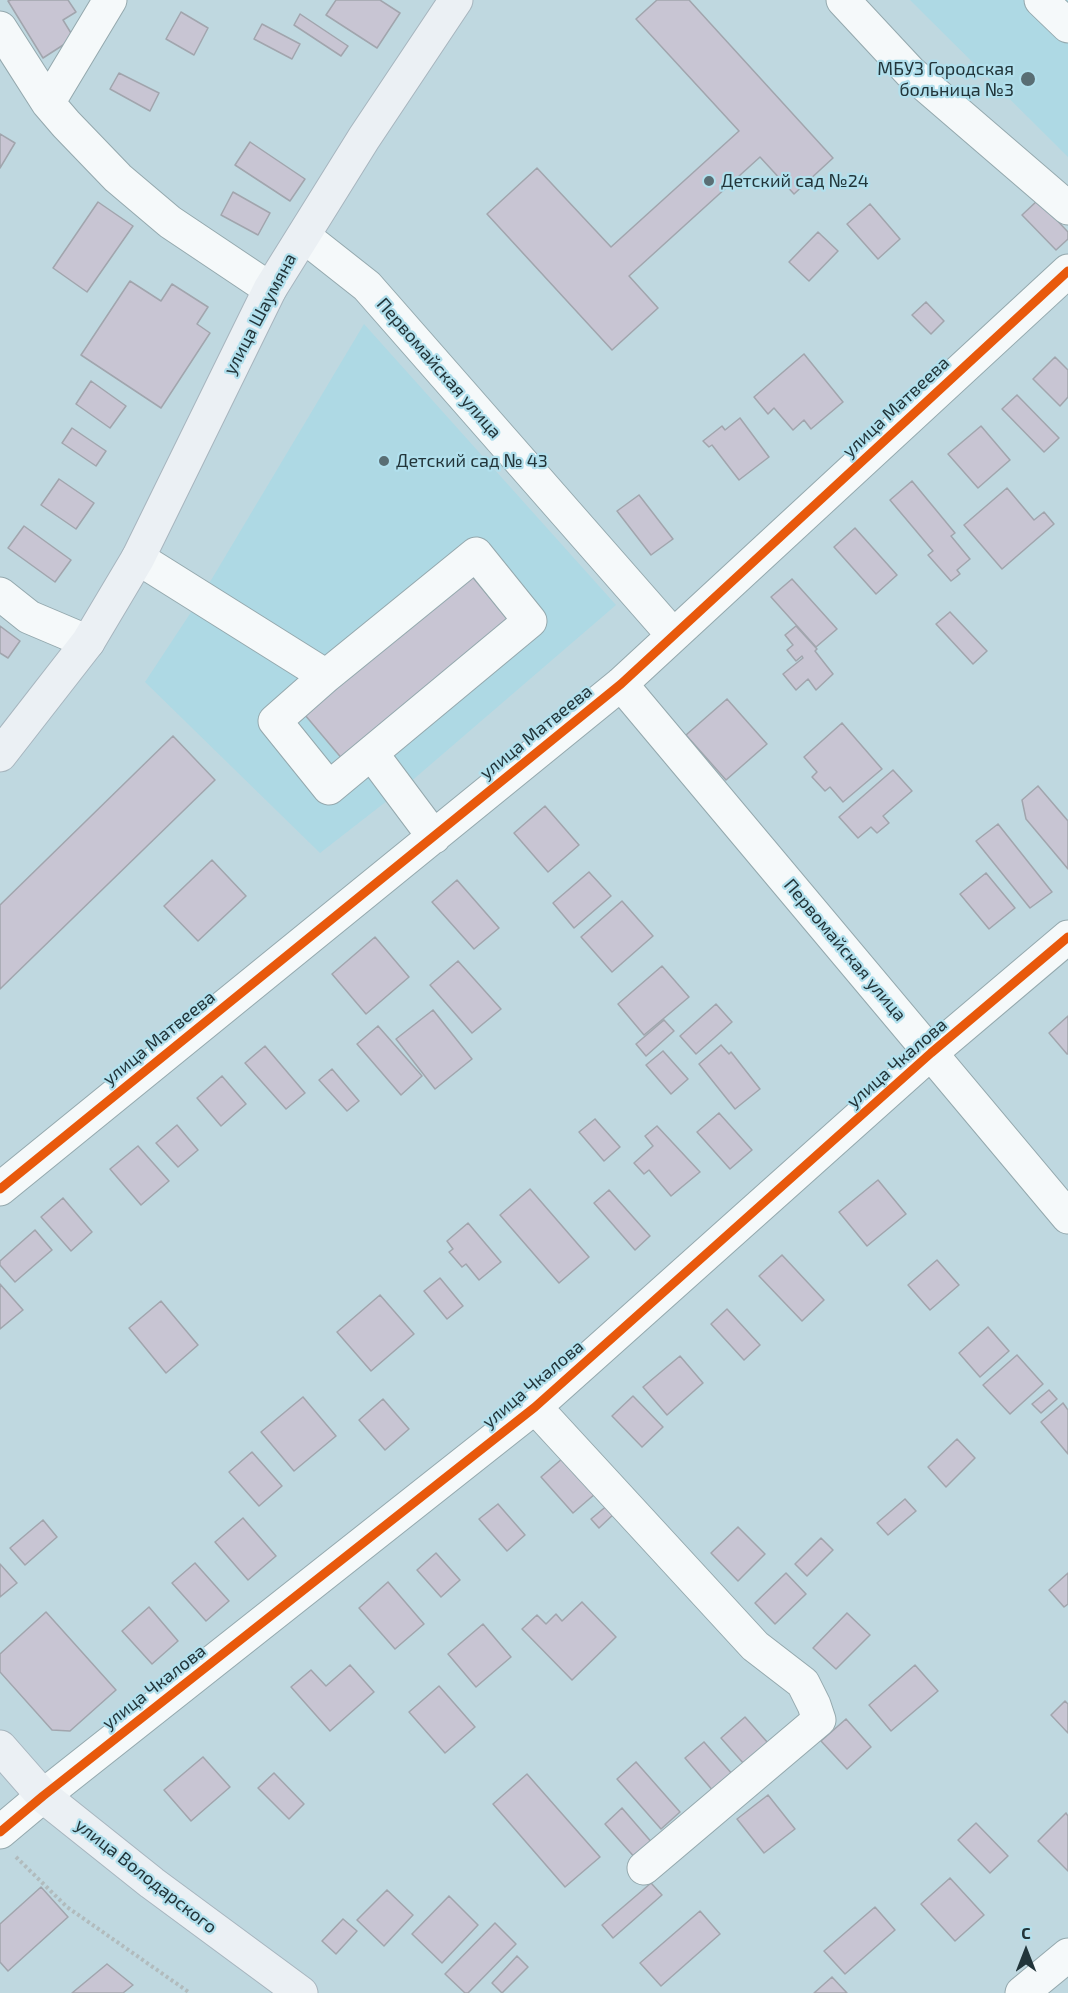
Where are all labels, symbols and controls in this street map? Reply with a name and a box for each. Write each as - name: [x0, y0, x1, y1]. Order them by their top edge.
- place label: МБУЗ Городская больница №3: [877, 58, 1014, 100]
- marker: МБУЗ Городская больница №3: [1019, 70, 1037, 88]
- place label: Детский сад №24: [721, 170, 869, 192]
- marker: Детский сад №24: [702, 174, 716, 188]
- street label: улица Шаумяна: [219, 250, 301, 378]
- street label: Первомайская улица: [372, 293, 506, 443]
- street label: улица Матвеева: [838, 352, 954, 462]
- place label: Детский сад № 43: [396, 450, 548, 472]
- marker: Детский сад № 43: [377, 454, 391, 468]
- street label: улица Матвеева: [476, 680, 596, 784]
- street label: Первомайская улица: [779, 875, 911, 1025]
- street label: улица Матвеева: [99, 986, 219, 1090]
- street label: улица Чкалова: [843, 1014, 951, 1112]
- street label: улица Чкалова: [478, 1335, 588, 1433]
- street label: улица Чкалова: [98, 1640, 210, 1734]
- street label: улица Володарского: [71, 1814, 221, 1938]
- north arrow: [996, 1921, 1056, 1981]
- text: С: [1021, 1923, 1031, 1942]

